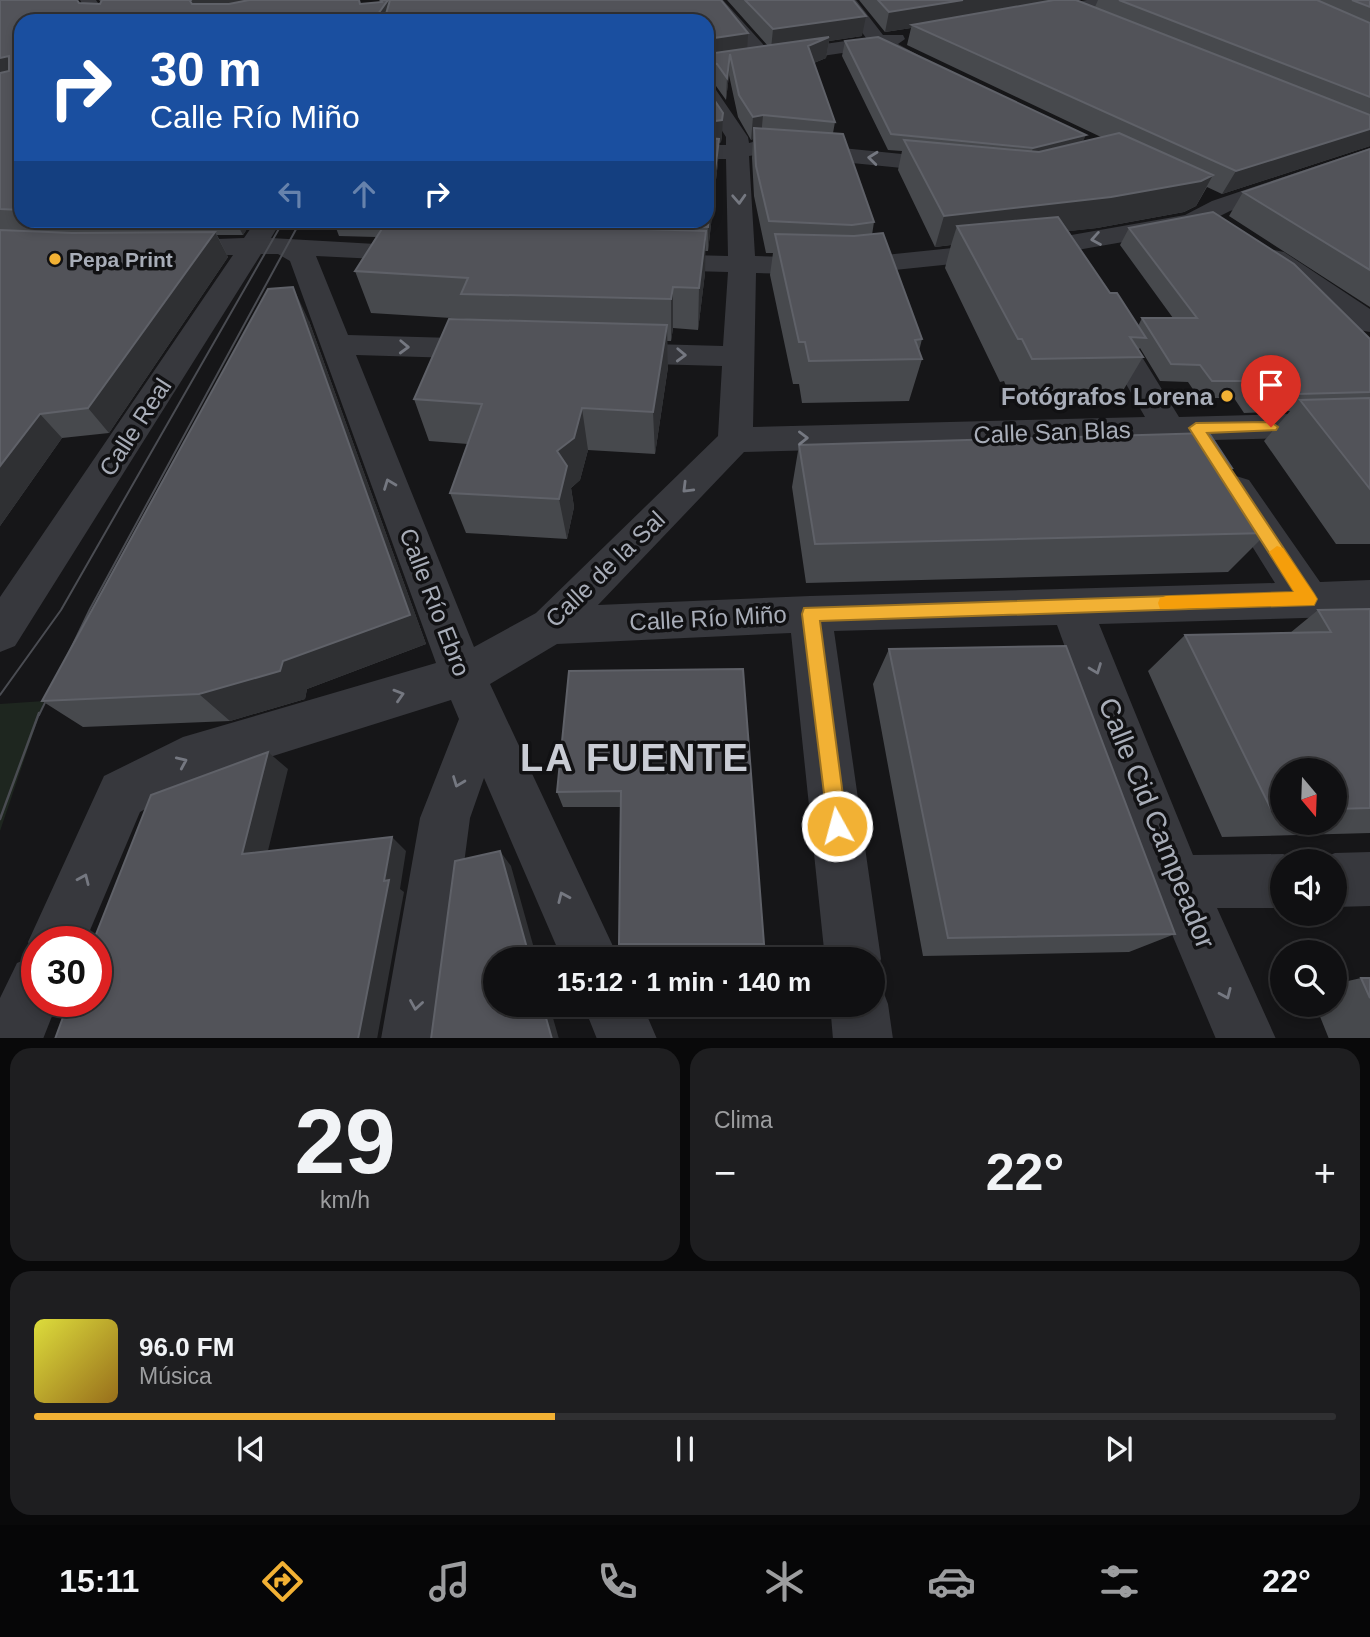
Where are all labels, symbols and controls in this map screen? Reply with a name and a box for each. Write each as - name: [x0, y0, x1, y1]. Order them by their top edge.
- icon: right: [35, 42, 126, 133]
- text: 30 m: [150, 42, 262, 96]
- text: Calle Río Miño: [150, 99, 360, 135]
- one-way arrow: [867, 151, 878, 166]
- icon: left: [272, 175, 310, 213]
- icon: ahead: [345, 175, 383, 213]
- icon: right: [418, 175, 456, 213]
- one-way arrow: [732, 194, 747, 205]
- one-way arrow: [1090, 231, 1102, 246]
- place label: Pepa Print: [69, 248, 173, 271]
- marker: Pepa Print: [47, 251, 63, 267]
- one-way arrow: [399, 339, 410, 354]
- one-way arrow: [676, 347, 687, 362]
- pin: [1241, 355, 1301, 427]
- icon: arrive: [1252, 366, 1290, 404]
- street label: Calle Real: [94, 373, 176, 481]
- place label: Fotógrafos Lorena: [1001, 383, 1214, 410]
- marker: Fotógrafos Lorena: [1219, 388, 1235, 404]
- street label: Calle San Blas: [973, 416, 1131, 448]
- one-way arrow: [798, 430, 808, 446]
- one-way arrow: [384, 478, 398, 490]
- one-way arrow: [682, 480, 695, 493]
- street label: Calle de la Sal: [540, 506, 670, 632]
- street label: Calle Río Ebro: [394, 524, 476, 680]
- street label: Calle Río Miño: [629, 600, 787, 636]
- one-way arrow: [1087, 663, 1101, 675]
- one-way arrow: [393, 689, 405, 704]
- street label: Calle Cid Campeador: [1092, 693, 1222, 953]
- district label: LA FUENTE: [520, 737, 750, 779]
- one-way arrow: [175, 757, 187, 771]
- north arrow: [1270, 758, 1348, 835]
- map controls: [1270, 758, 1347, 1017]
- one-way arrow: [452, 776, 466, 788]
- position arrow: [800, 789, 874, 863]
- button: sound: [1270, 849, 1347, 926]
- one-way arrow: [76, 874, 90, 886]
- one-way arrow: [557, 892, 571, 904]
- speed limit sign: 30: [21, 926, 112, 1017]
- button: search: [1270, 940, 1347, 1017]
- text: 15:12 · 1 min · 140 m: [557, 967, 811, 997]
- one-way arrow: [1218, 987, 1232, 999]
- one-way arrow: [409, 999, 424, 1011]
- text: 29: [294, 1091, 396, 1192]
- text: Clima: [714, 1107, 773, 1133]
- text: 22°: [986, 1143, 1064, 1201]
- text: −: [714, 1152, 736, 1194]
- text: +: [1314, 1152, 1336, 1194]
- text: km/h: [320, 1187, 370, 1213]
- text: 96.0 FM: [139, 1332, 234, 1362]
- text: Música: [139, 1363, 212, 1389]
- icon: previous: [232, 1430, 270, 1468]
- icon: pause: [666, 1430, 704, 1468]
- icon: next: [1100, 1430, 1138, 1468]
- icon: directions: [258, 1557, 307, 1606]
- icon: music: [425, 1557, 474, 1606]
- icon: phone: [593, 1557, 642, 1606]
- icon: climate: [760, 1557, 809, 1606]
- icon: car: [927, 1557, 976, 1606]
- icon: filters: [1095, 1557, 1144, 1606]
- text: 15:11: [59, 1563, 139, 1599]
- text: 22°: [1262, 1563, 1311, 1599]

